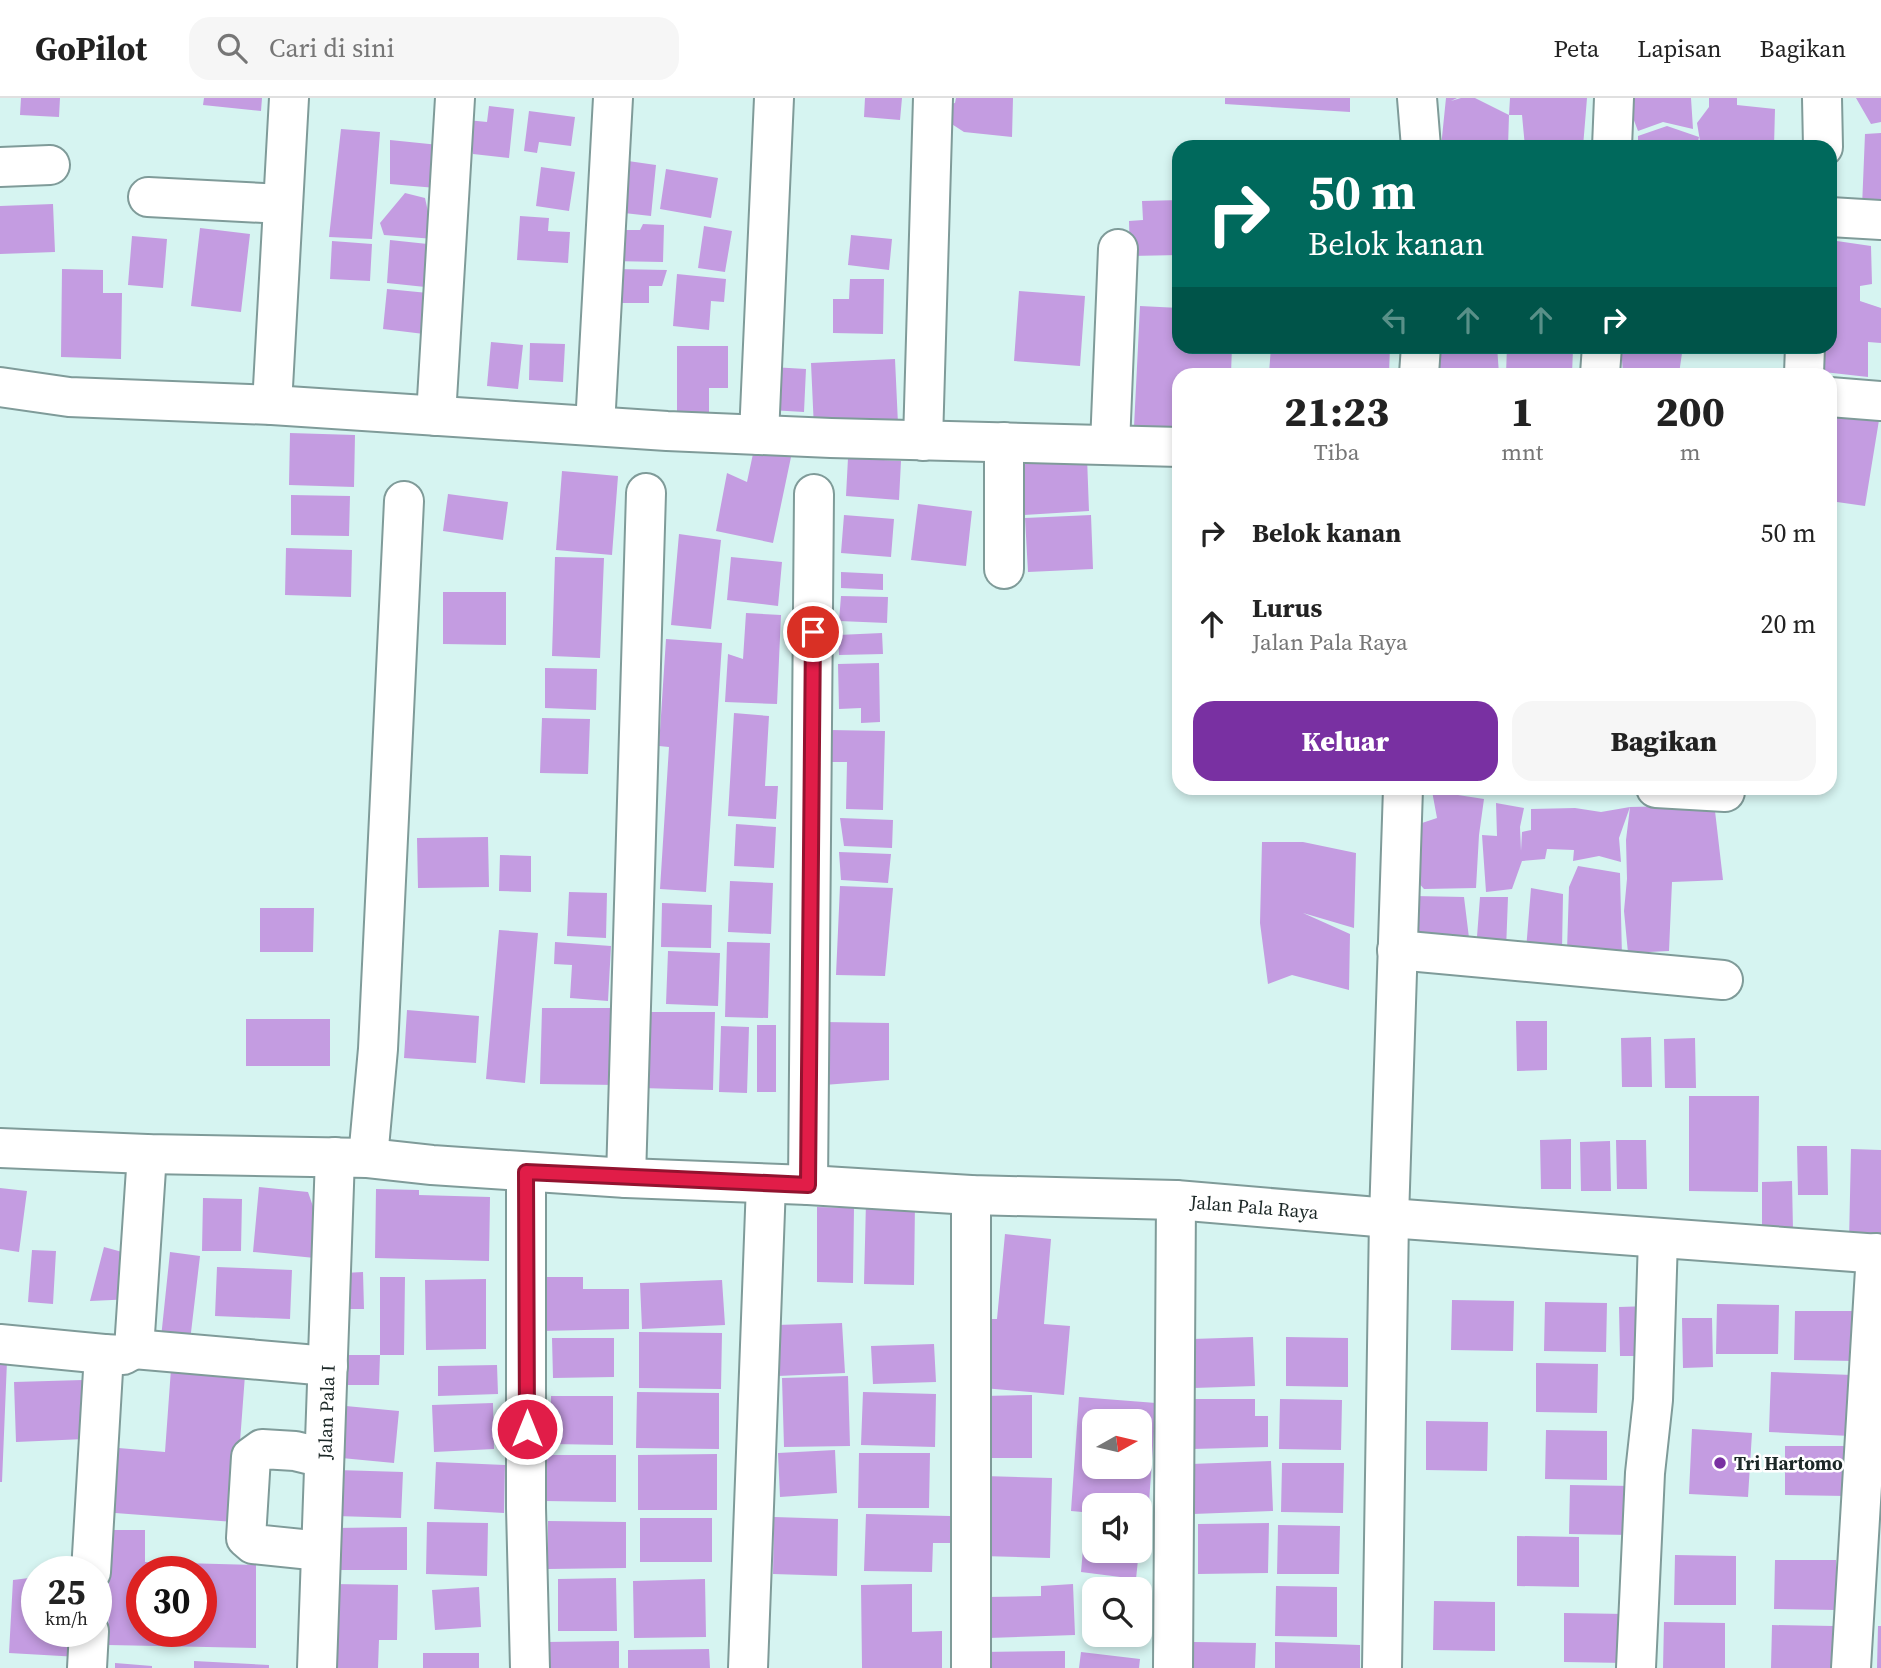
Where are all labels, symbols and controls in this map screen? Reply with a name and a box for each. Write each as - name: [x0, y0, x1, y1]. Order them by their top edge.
- search box: [189, 17, 679, 80]
- text: GoPilot: [35, 26, 147, 71]
- icon: search: [213, 29, 251, 67]
- text: Cari di sini: [269, 30, 394, 66]
- text: Peta: [1553, 32, 1599, 65]
- text: Lapisan: [1637, 32, 1722, 65]
- text: Bagikan: [1760, 32, 1846, 65]
- text: 50 m: [1308, 158, 1416, 225]
- icon: right: [1193, 168, 1284, 259]
- text: Belok kanan: [1308, 222, 1484, 266]
- icon: left: [1376, 301, 1414, 339]
- icon: ahead: [1449, 301, 1487, 339]
- icon: ahead: [1522, 301, 1560, 339]
- icon: right: [1595, 301, 1633, 339]
- text: 21:23: [1284, 382, 1389, 440]
- text: 1: [1511, 382, 1534, 440]
- text: 200: [1655, 382, 1725, 440]
- text: Tiba: [1314, 436, 1360, 468]
- text: mnt: [1501, 436, 1543, 468]
- text: m: [1680, 436, 1701, 468]
- icon: right: [1193, 514, 1231, 552]
- text: Belok kanan: [1252, 515, 1401, 551]
- text: 50 m: [1761, 515, 1816, 551]
- text: Lurus: [1252, 590, 1322, 626]
- pin: [783, 602, 843, 662]
- icon: ahead: [1193, 605, 1231, 643]
- text: 20 m: [1761, 606, 1816, 642]
- icon: arrive: [794, 613, 832, 651]
- text: Jalan Pala Raya: [1252, 626, 1408, 658]
- button: Keluar: [1193, 701, 1498, 781]
- button: Bagikan: [1512, 701, 1816, 781]
- street label: Jalan Pala Raya: [1188, 1188, 1320, 1225]
- street label: Jalan Pala I: [311, 1364, 341, 1461]
- position arrow: [490, 1392, 564, 1466]
- north arrow: [1082, 1409, 1152, 1479]
- map controls: [1082, 1409, 1152, 1647]
- place label: Tri Hartomo: [1734, 1450, 1843, 1476]
- marker: Tri Hartomo: [1712, 1455, 1728, 1471]
- button: sound: [1082, 1493, 1152, 1563]
- speed limit sign: 30: [126, 1556, 217, 1647]
- text: 25: [48, 1568, 85, 1616]
- button: search: [1082, 1577, 1152, 1647]
- text: km/h: [45, 1606, 88, 1631]

